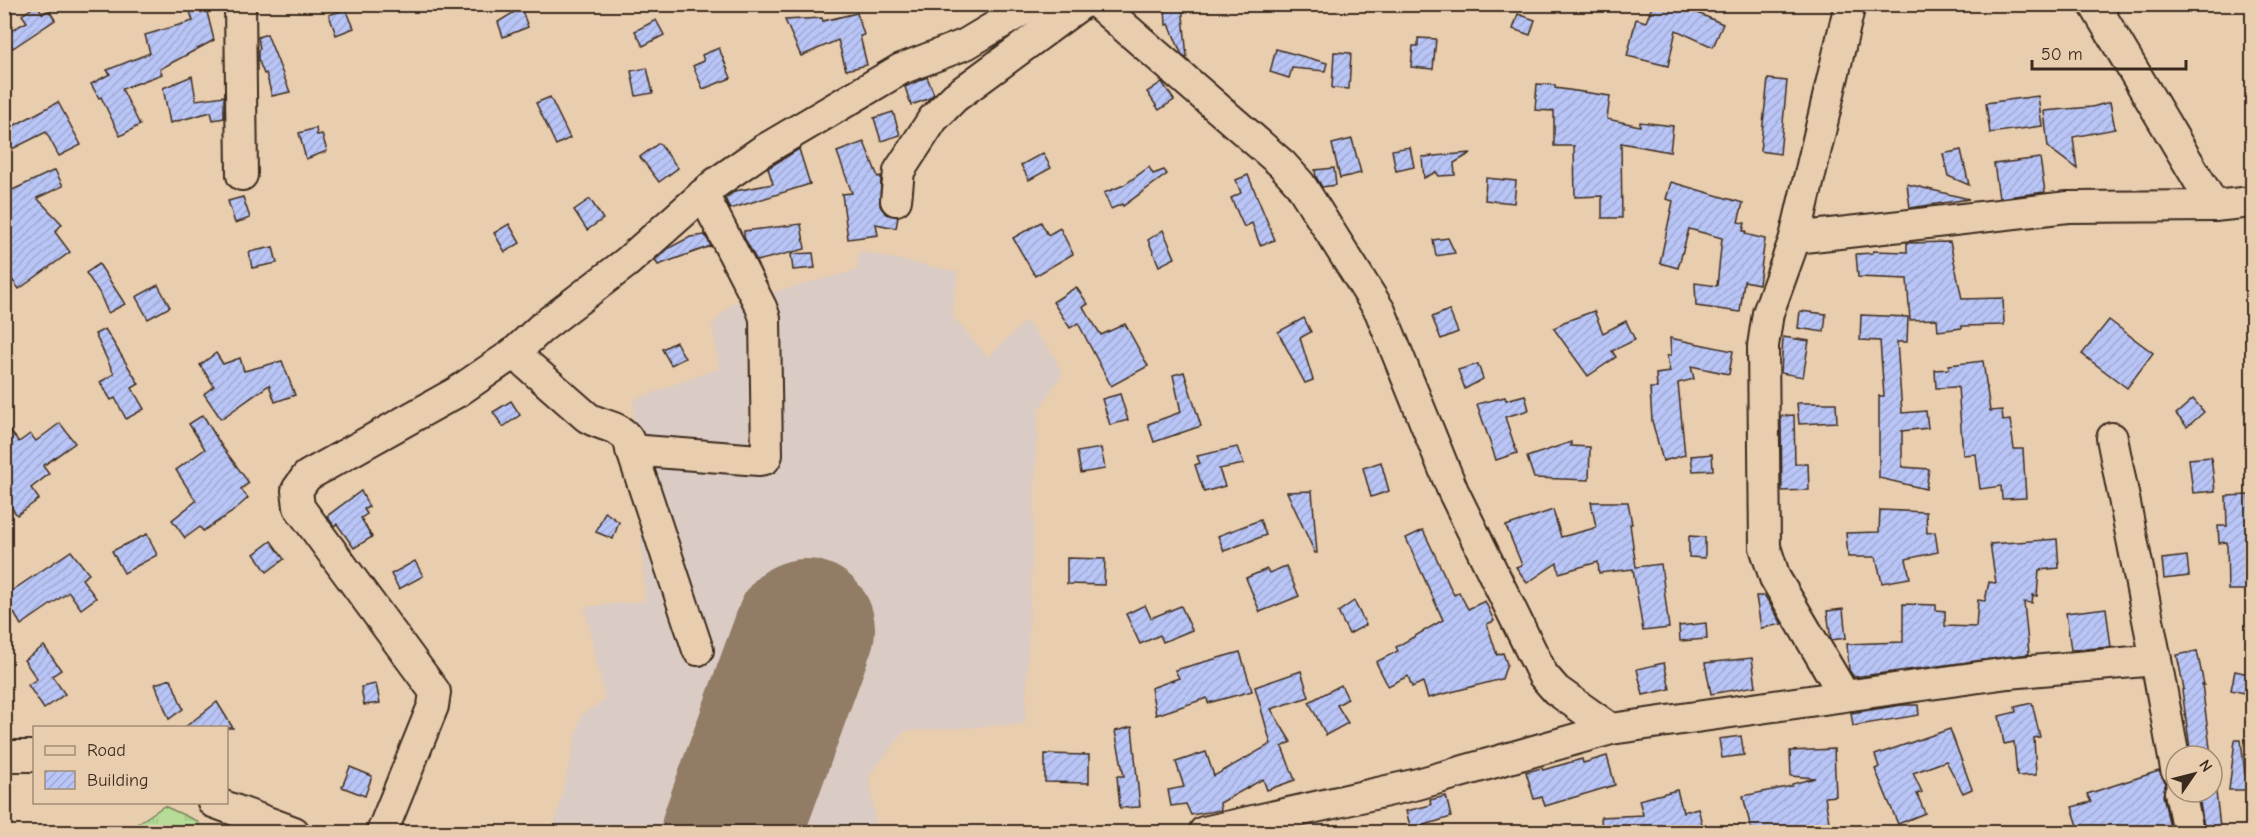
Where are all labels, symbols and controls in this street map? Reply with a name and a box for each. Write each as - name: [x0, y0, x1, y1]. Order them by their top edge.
- scale bar: [2032, 33, 2186, 71]
- text: 50 m: [2041, 44, 2083, 65]
- legend: [33, 726, 228, 804]
- text: Road: [87, 740, 126, 761]
- north arrow: [2164, 744, 2224, 804]
- text: N: [2195, 757, 2216, 775]
- text: Building: [87, 770, 149, 791]

